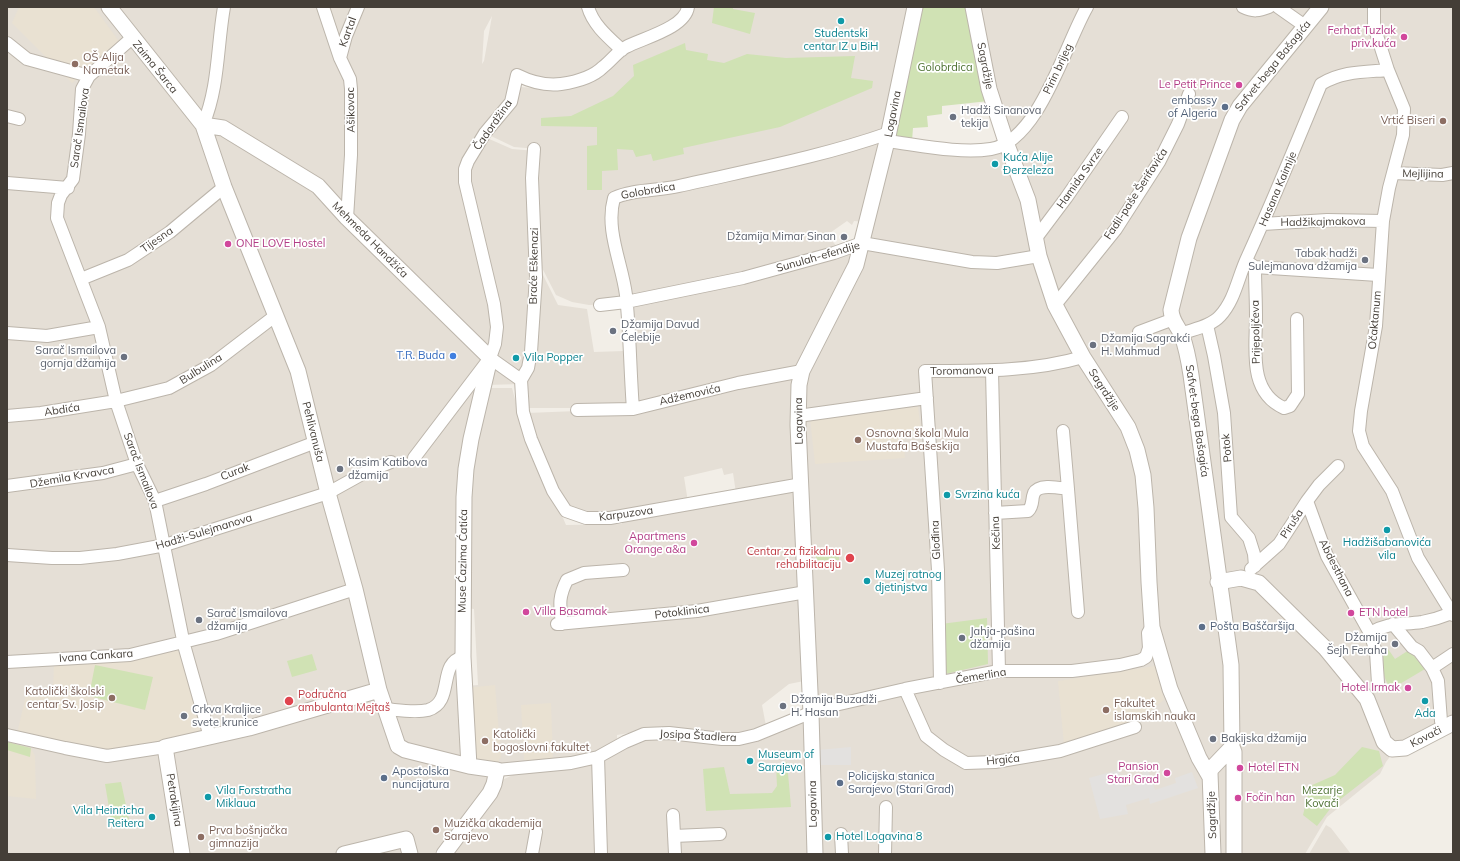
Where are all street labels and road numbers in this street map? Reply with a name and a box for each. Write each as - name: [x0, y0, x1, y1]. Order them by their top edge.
- street label: Kartal: [337, 15, 359, 49]
- street label: Safvet-bega Bašagića: [1232, 18, 1314, 114]
- street label: Zaima Šarca: [130, 38, 180, 96]
- street label: Sagrdžije: [974, 41, 996, 91]
- street label: Pirin brijeg: [1041, 42, 1075, 96]
- street label: Sarač Ismailova: [68, 87, 92, 169]
- street label: Ašikovac: [344, 87, 358, 133]
- street label: Logavina: [882, 90, 904, 138]
- street label: Čadordžina: [471, 97, 515, 153]
- street label: Hamida Svrze: [1054, 145, 1106, 211]
- street label: Fadil-paše Šerifovića: [1102, 146, 1170, 242]
- street label: Hasana Kaimije: [1256, 150, 1300, 228]
- street label: Mejlijina: [1402, 167, 1444, 181]
- street label: Golobrdica: [620, 180, 676, 202]
- street label: Mehmeda Handžića: [329, 199, 411, 281]
- street label: Hadžikajmakova: [1280, 215, 1366, 229]
- street label: Tijesna: [138, 224, 176, 256]
- street label: Braće Eškenazi: [527, 227, 541, 305]
- street label: Sunulah-efendije: [775, 239, 861, 275]
- street label: Očaktanum: [1366, 290, 1384, 350]
- street label: Prijepoljčeva: [1249, 300, 1263, 364]
- street label: Bulbulina: [177, 351, 225, 387]
- street label: Toromanova: [930, 364, 994, 378]
- street label: Safvet-bega Bašagića: [1183, 364, 1211, 478]
- street label: Sagrdžije: [1086, 366, 1122, 414]
- street label: Adžemovića: [658, 382, 722, 408]
- street label: Logavina: [792, 397, 806, 445]
- street label: Pehlivanuša: [299, 400, 327, 464]
- street label: Abdića: [43, 401, 81, 419]
- street label: Sarač Ismailova: [120, 431, 162, 511]
- street label: Potok: [1219, 433, 1235, 463]
- street label: Curak: [219, 460, 251, 484]
- street label: Džemila Krvavca: [29, 463, 115, 491]
- street label: Karpuzova: [598, 504, 654, 524]
- street label: Piruša: [1278, 507, 1306, 541]
- street label: Muse Ćazima Ćatića: [455, 509, 471, 613]
- street label: Hadži-Sulejmanova: [154, 511, 254, 553]
- street label: Kečina: [989, 516, 1003, 550]
- street label: Glođina: [928, 520, 944, 560]
- street label: Abdesthana: [1316, 537, 1356, 599]
- street label: Potoklinica: [654, 602, 710, 622]
- street label: Ivana Cankara: [59, 647, 133, 665]
- street label: Čemerlina: [955, 665, 1007, 687]
- street label: Kovači: [1408, 724, 1444, 750]
- street label: Josipa Štadlera: [659, 727, 737, 745]
- street label: Hrgića: [986, 752, 1020, 768]
- street label: Petrakijina: [163, 772, 185, 828]
- street label: Logavina: [806, 780, 820, 828]
- street label: Sagrdžije: [1205, 791, 1219, 839]

